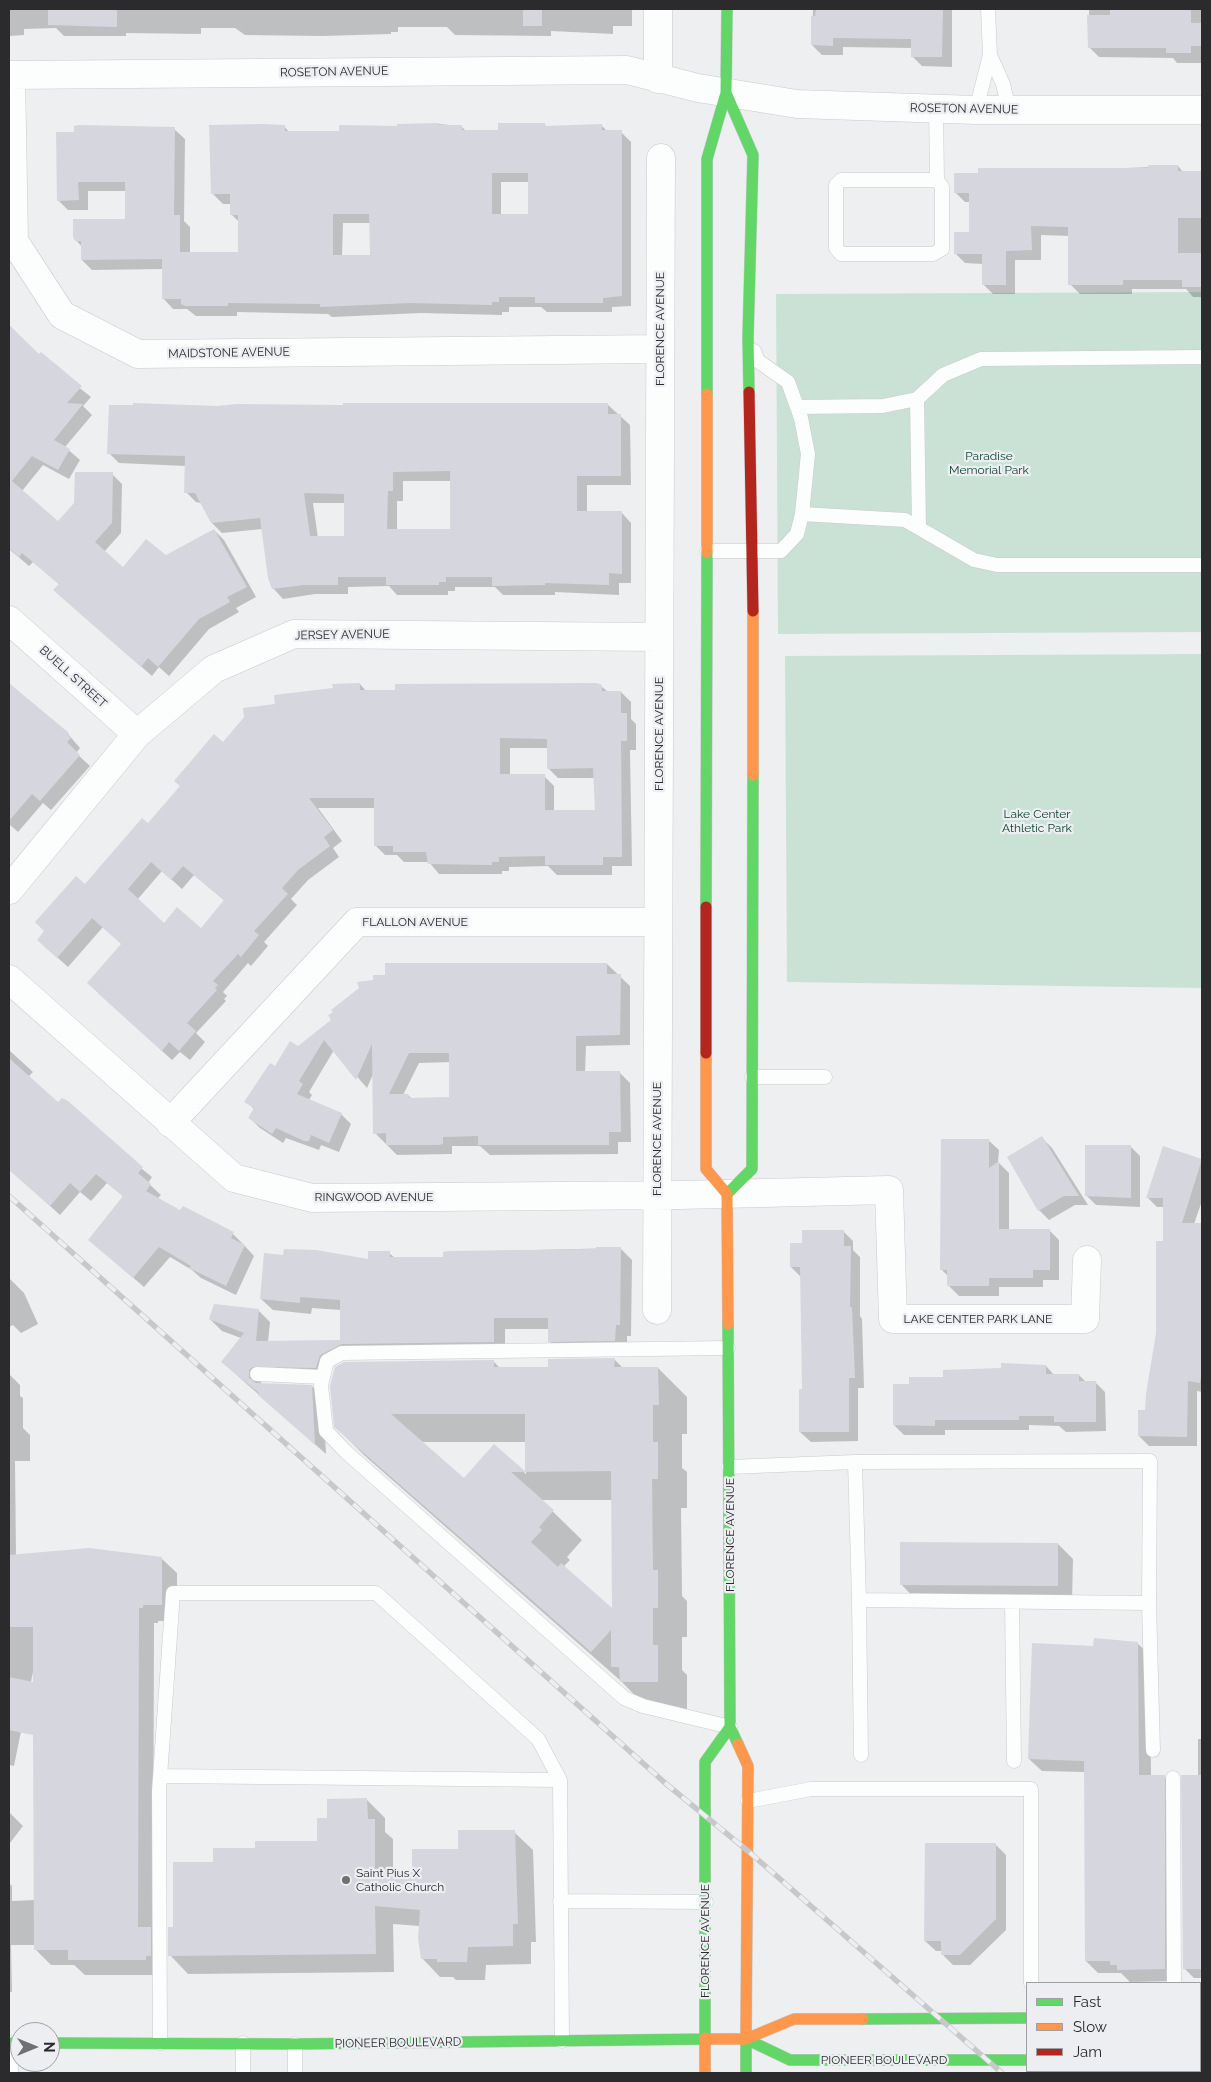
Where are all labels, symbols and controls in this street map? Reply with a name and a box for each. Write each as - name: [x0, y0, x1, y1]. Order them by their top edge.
- street label: ROSETON AVENUE: [280, 64, 388, 80]
- street label: ROSETON AVENUE: [910, 101, 1018, 117]
- street label: FLORENCE AVENUE: [653, 272, 667, 386]
- street label: MAIDSTONE AVENUE: [168, 345, 290, 361]
- park label: Paradise Memorial Park: [949, 449, 1029, 477]
- street label: JERSEY AVENUE: [294, 627, 390, 643]
- street label: BUELL STREET: [36, 643, 110, 711]
- street label: FLORENCE AVENUE: [652, 677, 666, 791]
- park label: Lake Center Athletic Park: [1002, 807, 1072, 835]
- street label: FLALLON AVENUE: [362, 915, 468, 929]
- street label: FLORENCE AVENUE: [650, 1082, 664, 1196]
- street label: RINGWOOD AVENUE: [315, 1190, 433, 1204]
- street label: LAKE CENTER PARK LANE: [904, 1312, 1052, 1326]
- street label: FLORENCE AVENUE: [723, 1478, 737, 1592]
- place label: Saint Pius X Catholic Church: [356, 1866, 444, 1894]
- marker: Saint Pius X Catholic Church: [340, 1874, 352, 1886]
- street label: FLORENCE AVENUE: [698, 1884, 712, 1998]
- legend: [1026, 1982, 1201, 2072]
- text: Fast: [1073, 1993, 1101, 2011]
- text: Slow: [1073, 2018, 1107, 2036]
- north arrow: [10, 2022, 60, 2072]
- street label: PIONEER BOULEVARD: [335, 2035, 461, 2051]
- text: N: [41, 2042, 57, 2052]
- text: Jam: [1073, 2043, 1102, 2061]
- street label: PIONEER BOULEVARD: [821, 2053, 947, 2067]

